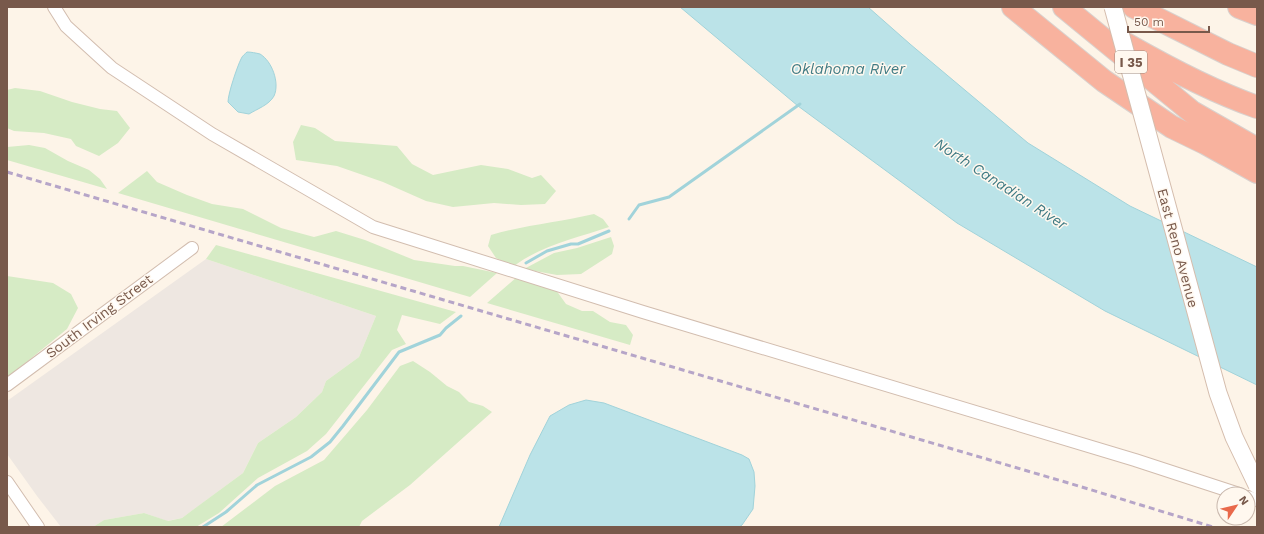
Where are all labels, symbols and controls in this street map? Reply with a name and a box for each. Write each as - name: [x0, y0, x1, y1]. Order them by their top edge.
- scale bar: [1128, 8, 1209, 34]
- text: 50 m: [1134, 15, 1164, 29]
- road number: I 35: [1115, 51, 1147, 73]
- water label: Oklahoma River: [791, 60, 906, 78]
- water label: North Canadian River: [931, 134, 1072, 234]
- street label: East Reno Avenue: [1154, 187, 1202, 309]
- street label: South Irving Street: [43, 271, 155, 361]
- north arrow: [1216, 486, 1256, 526]
- text: N: [1236, 493, 1251, 508]

